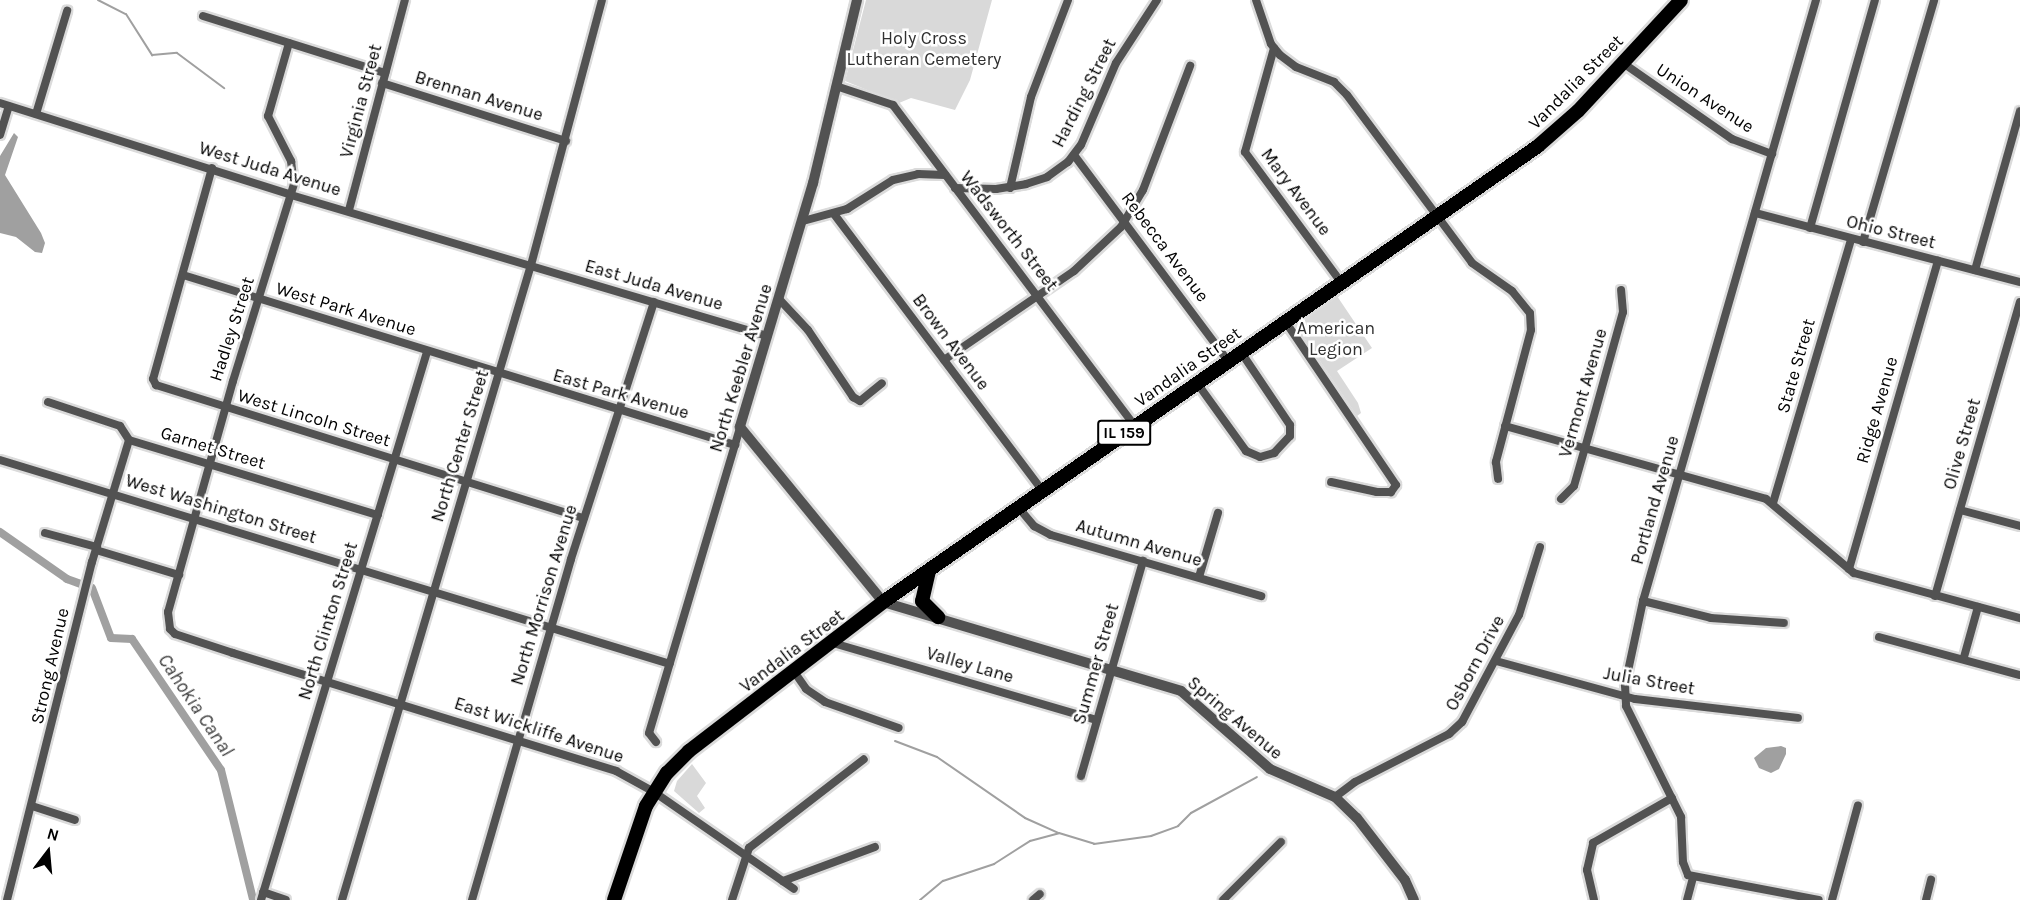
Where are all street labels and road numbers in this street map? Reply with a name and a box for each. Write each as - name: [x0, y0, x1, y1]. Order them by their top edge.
- street label: Vandalia Street: [1524, 30, 1628, 134]
- street label: Harding Street: [1047, 35, 1121, 151]
- street label: Virginia Street: [335, 42, 387, 160]
- street label: Union Avenue: [1652, 58, 1758, 138]
- street label: Brennan Avenue: [412, 66, 546, 126]
- street label: West Juda Avenue: [196, 137, 344, 201]
- street label: Mary Avenue: [1256, 144, 1336, 240]
- street label: Wadsworth Street: [955, 167, 1063, 295]
- street label: Rebecca Avenue: [1117, 188, 1213, 306]
- street label: Ohio Street: [1844, 210, 1938, 254]
- street label: East Juda Avenue: [582, 255, 726, 315]
- street label: Hadley Street: [205, 274, 259, 384]
- street label: West Park Avenue: [273, 277, 419, 341]
- street label: North Keebler Avenue: [705, 281, 777, 455]
- street label: Brown Avenue: [908, 290, 994, 394]
- street label: State Street: [1772, 316, 1820, 416]
- street label: Vandalia Street: [1131, 322, 1245, 412]
- street label: Vermont Avenue: [1554, 326, 1612, 460]
- street label: Ridge Avenue: [1851, 354, 1903, 466]
- street label: East Park Avenue: [550, 364, 692, 424]
- street label: North Center Street: [427, 367, 493, 525]
- street label: West Lincoln Street: [235, 384, 393, 452]
- street label: Olive Street: [1939, 396, 1985, 492]
- road number: IL 159: [1097, 420, 1151, 446]
- street label: Garnet Street: [158, 422, 268, 474]
- street label: Portland Avenue: [1626, 433, 1684, 567]
- street label: West Washington Street: [123, 470, 319, 548]
- street label: North Morrison Avenue: [506, 502, 582, 688]
- street label: Autumn Avenue: [1073, 515, 1205, 571]
- street label: North Clinton Street: [294, 539, 362, 703]
- street label: Summer Street: [1068, 601, 1124, 727]
- street label: Vandalia Street: [736, 605, 848, 697]
- street label: Strong Avenue: [26, 606, 74, 726]
- street label: Osborn Drive: [1441, 611, 1509, 715]
- street label: Valley Lane: [924, 642, 1016, 688]
- street label: Julia Street: [1602, 662, 1696, 700]
- street label: Spring Avenue: [1183, 672, 1287, 764]
- street label: East Wickliffe Avenue: [452, 692, 626, 768]

